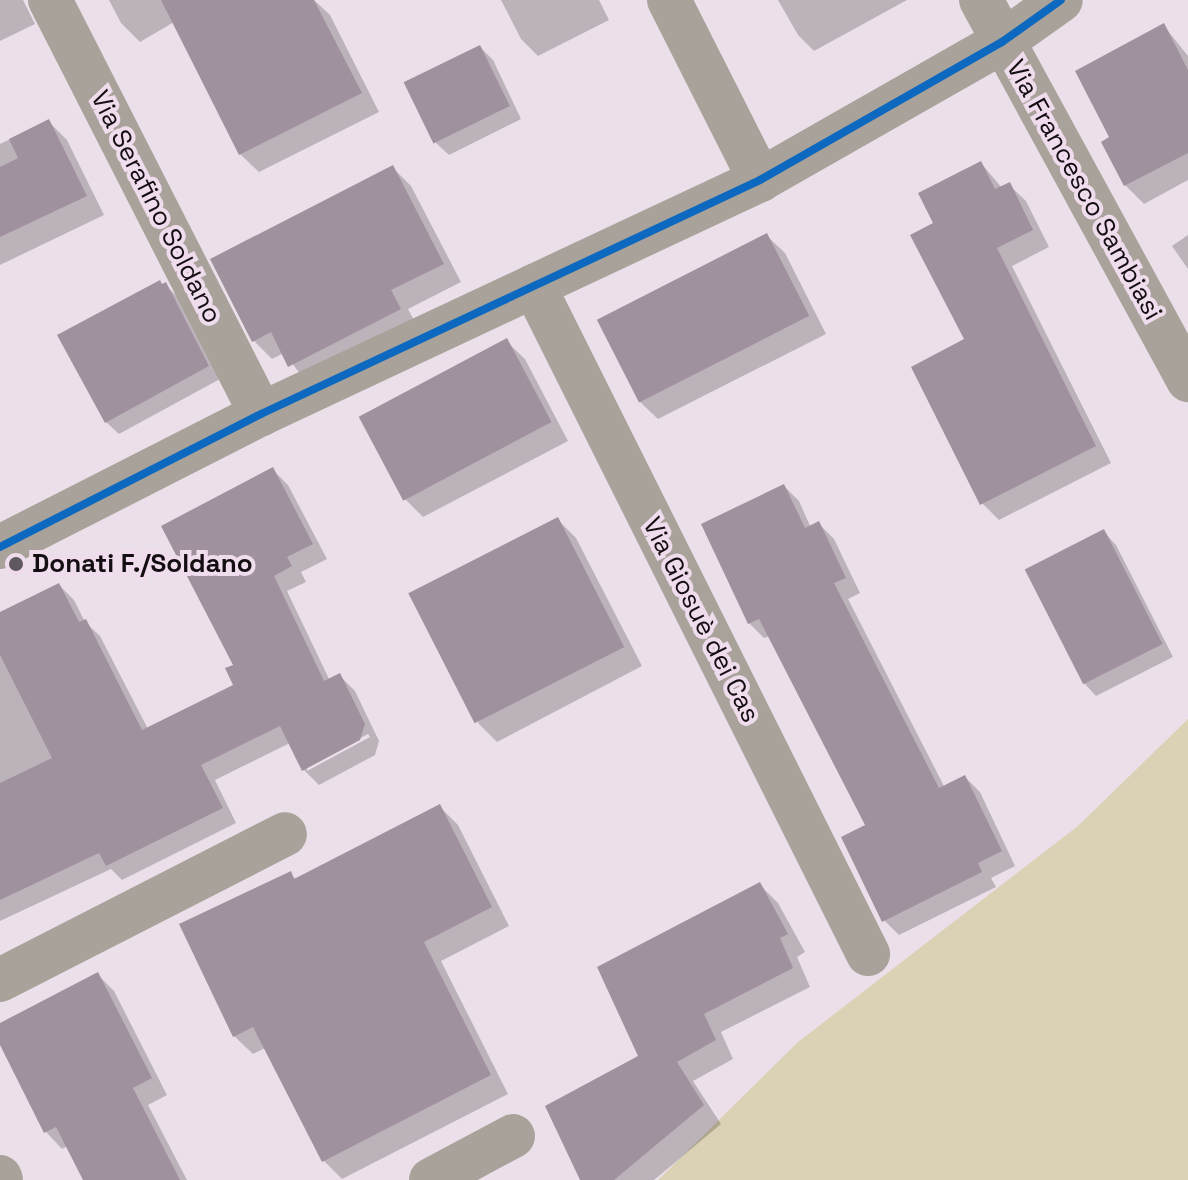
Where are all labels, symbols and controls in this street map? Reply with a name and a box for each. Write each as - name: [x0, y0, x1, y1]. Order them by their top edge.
- street label: Via Francesco Sambiasi: [999, 54, 1169, 326]
- street label: Via Serafino Soldano: [84, 85, 228, 329]
- street label: Via Giosuè dei Cas: [636, 512, 766, 728]
- place label: Donati F./Soldano: [32, 548, 253, 580]
- marker: Donati F./Soldano: [7, 555, 25, 573]

